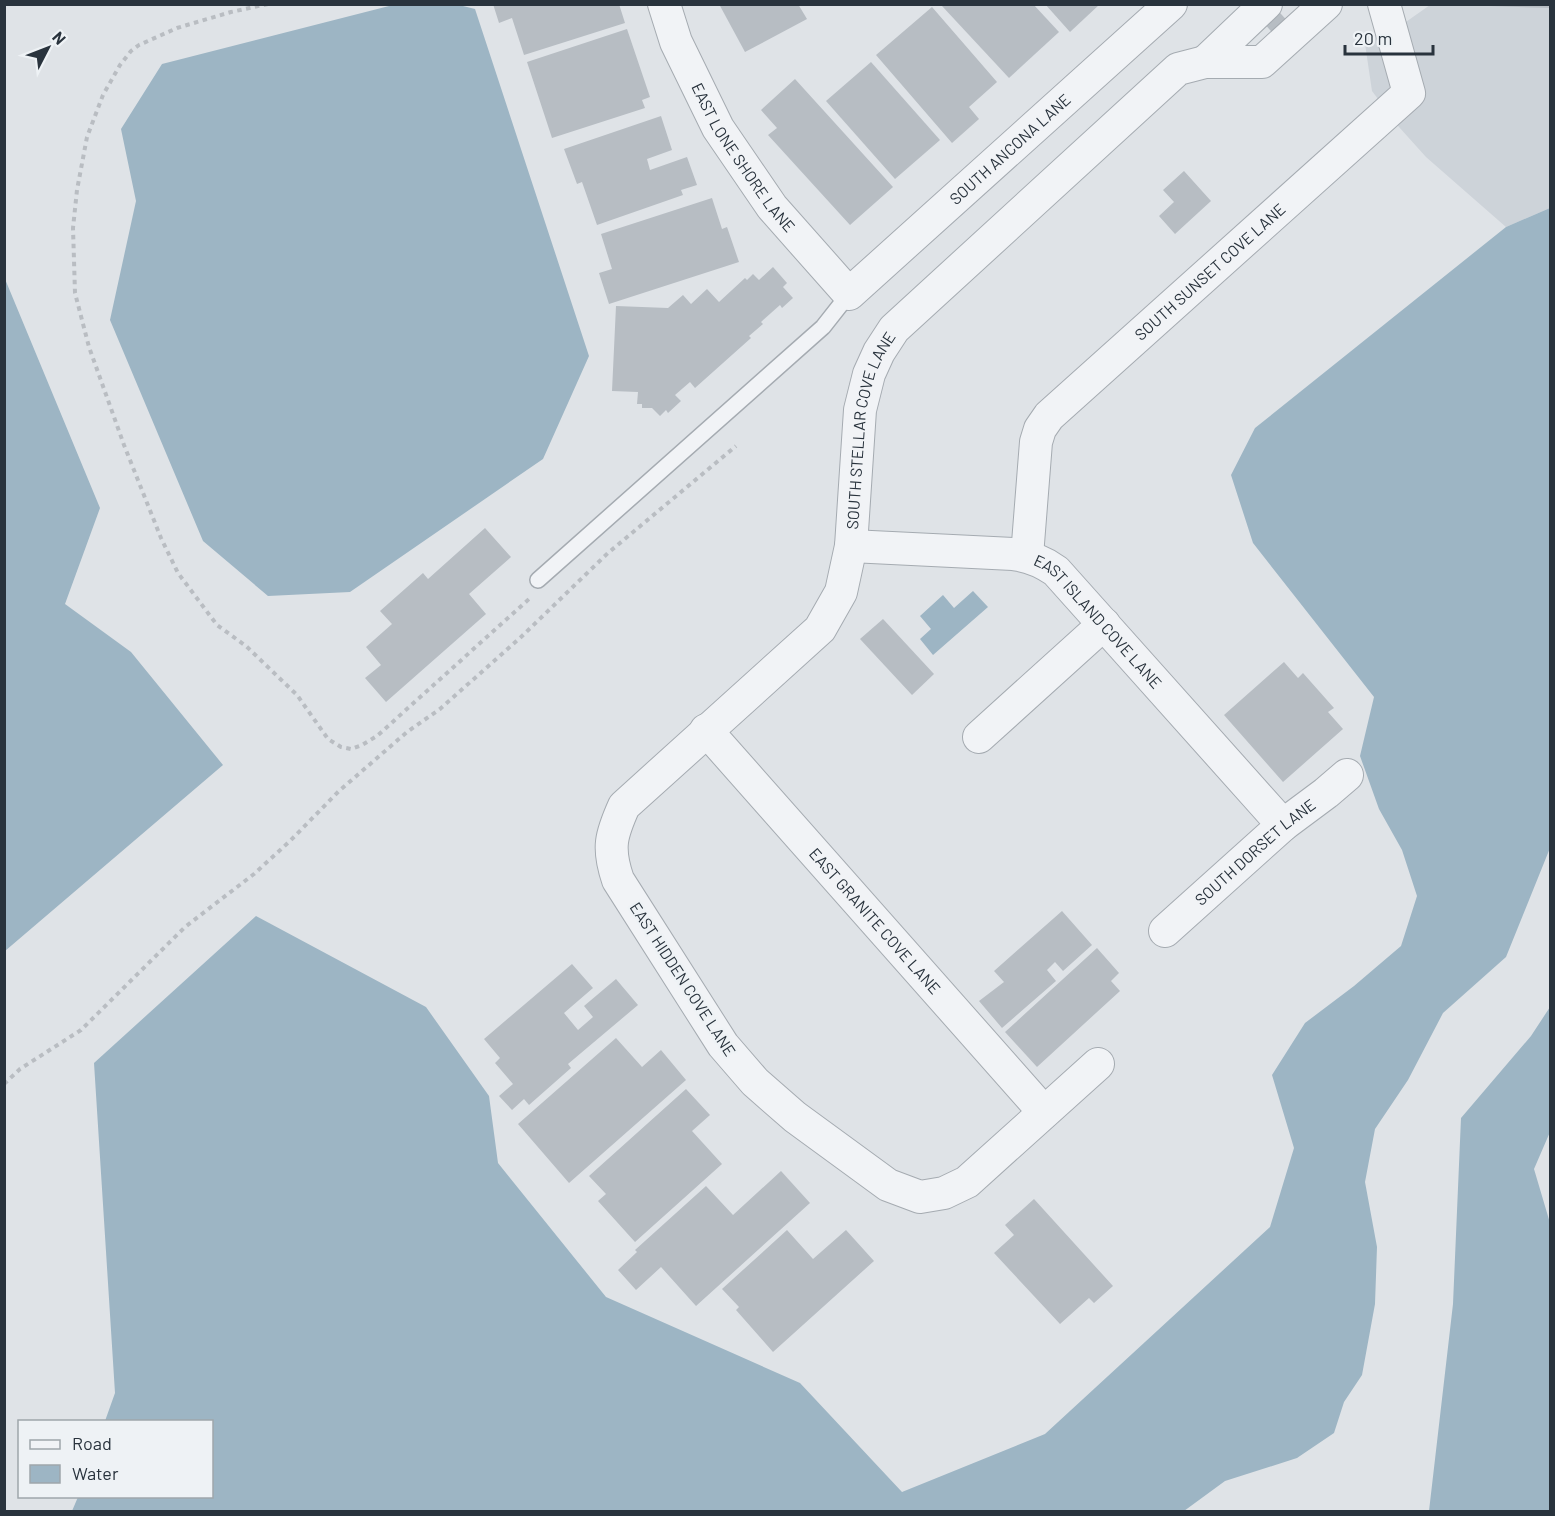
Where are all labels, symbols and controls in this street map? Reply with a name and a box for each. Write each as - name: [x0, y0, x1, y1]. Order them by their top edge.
- north arrow: [18, 18, 78, 78]
- scale bar: [1345, 18, 1434, 56]
- text: N: [49, 27, 70, 48]
- text: 20 m: [1354, 27, 1392, 49]
- street label: EAST LONE SHORE LANE: [688, 80, 799, 236]
- street label: SOUTH ANCONA LANE: [945, 89, 1074, 208]
- street label: SOUTH SUNSET COVE LANE: [1130, 199, 1289, 344]
- street label: SOUTH STELLAR COVE LANE: [842, 328, 899, 530]
- street label: EAST ISLAND COVE LANE: [1031, 550, 1166, 692]
- street label: SOUTH DORSET LANE: [1191, 794, 1319, 909]
- street label: EAST GRANITE COVE LANE: [806, 844, 945, 998]
- street label: EAST HIDDEN COVE LANE: [627, 898, 740, 1059]
- legend: [18, 1420, 213, 1498]
- text: Road: [72, 1432, 112, 1454]
- text: Water: [72, 1462, 119, 1484]

